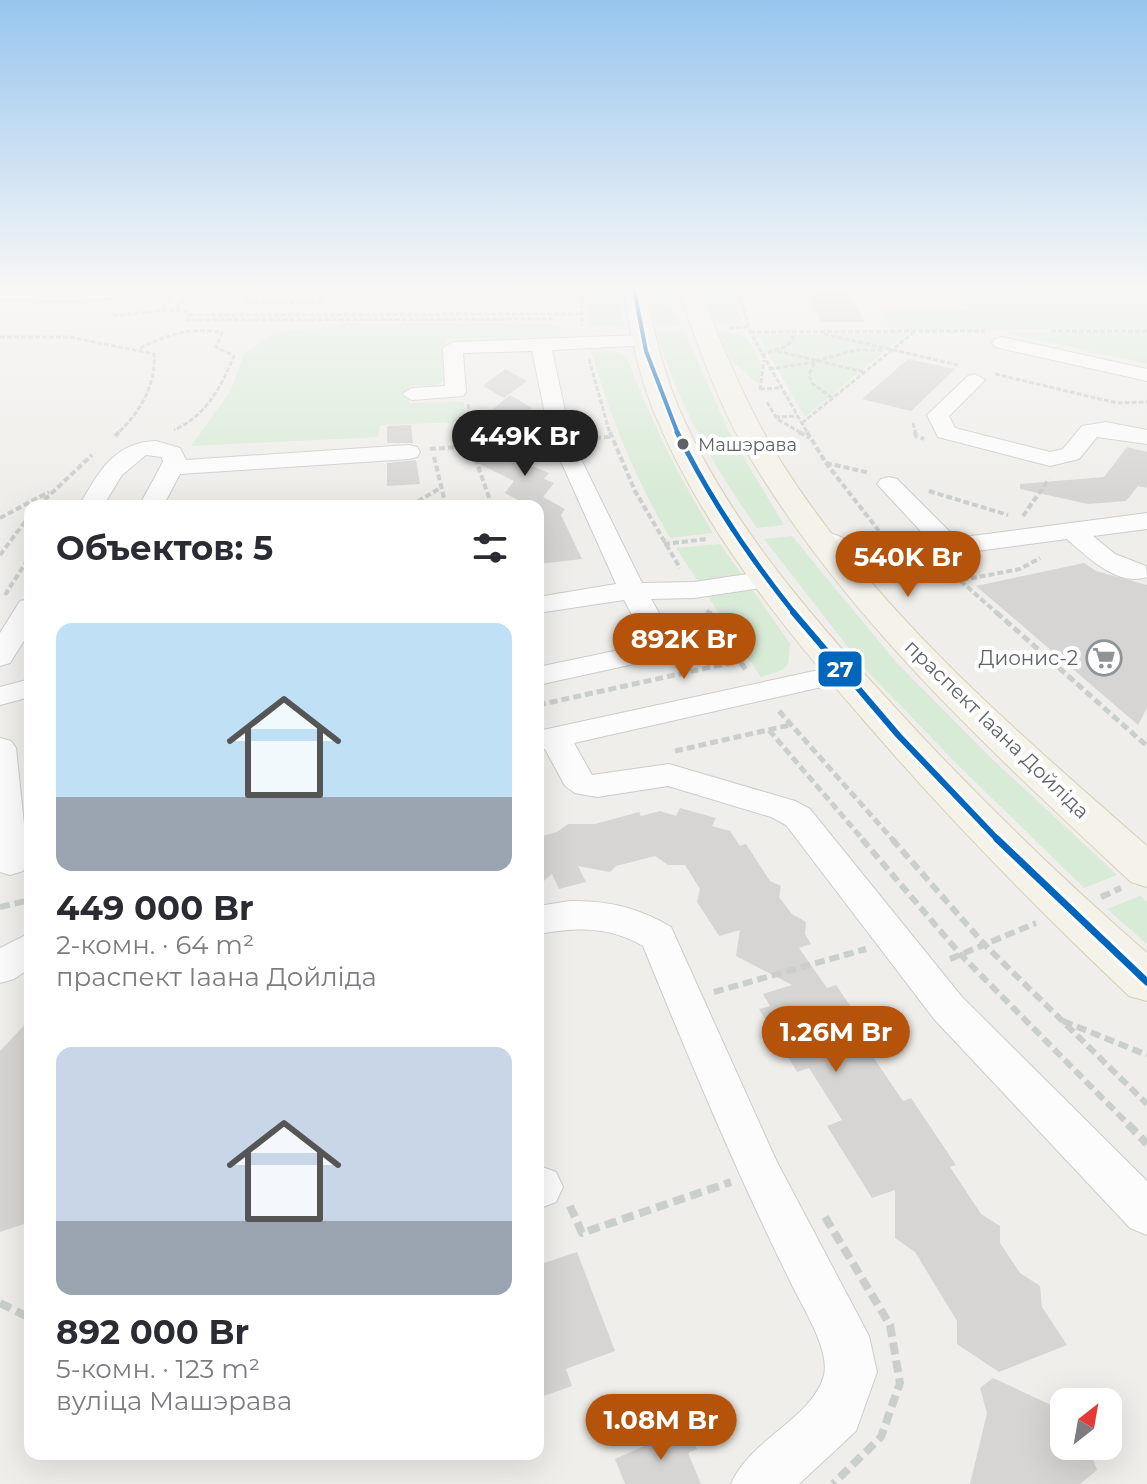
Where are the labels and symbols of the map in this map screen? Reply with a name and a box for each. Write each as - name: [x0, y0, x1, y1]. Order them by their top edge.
- pin: 449K Br: [451, 410, 599, 478]
- place label: Машэрава: [698, 434, 797, 456]
- marker: Машэрава: [675, 436, 691, 452]
- pin: 540K Br: [834, 531, 982, 599]
- pin: 892K Br: [610, 613, 758, 681]
- street label: праспект Іаана Дойліда: [900, 635, 1094, 823]
- supermarket icon: Дионис-2: [1085, 639, 1123, 677]
- place label: Дионис-2: [979, 646, 1078, 670]
- line badge: 27: [817, 650, 863, 688]
- text: 27: [827, 656, 853, 683]
- pin: 1.26M Br: [753, 1006, 919, 1074]
- north arrow: [1050, 1388, 1122, 1460]
- pin: 1.08M Br: [578, 1394, 744, 1462]

